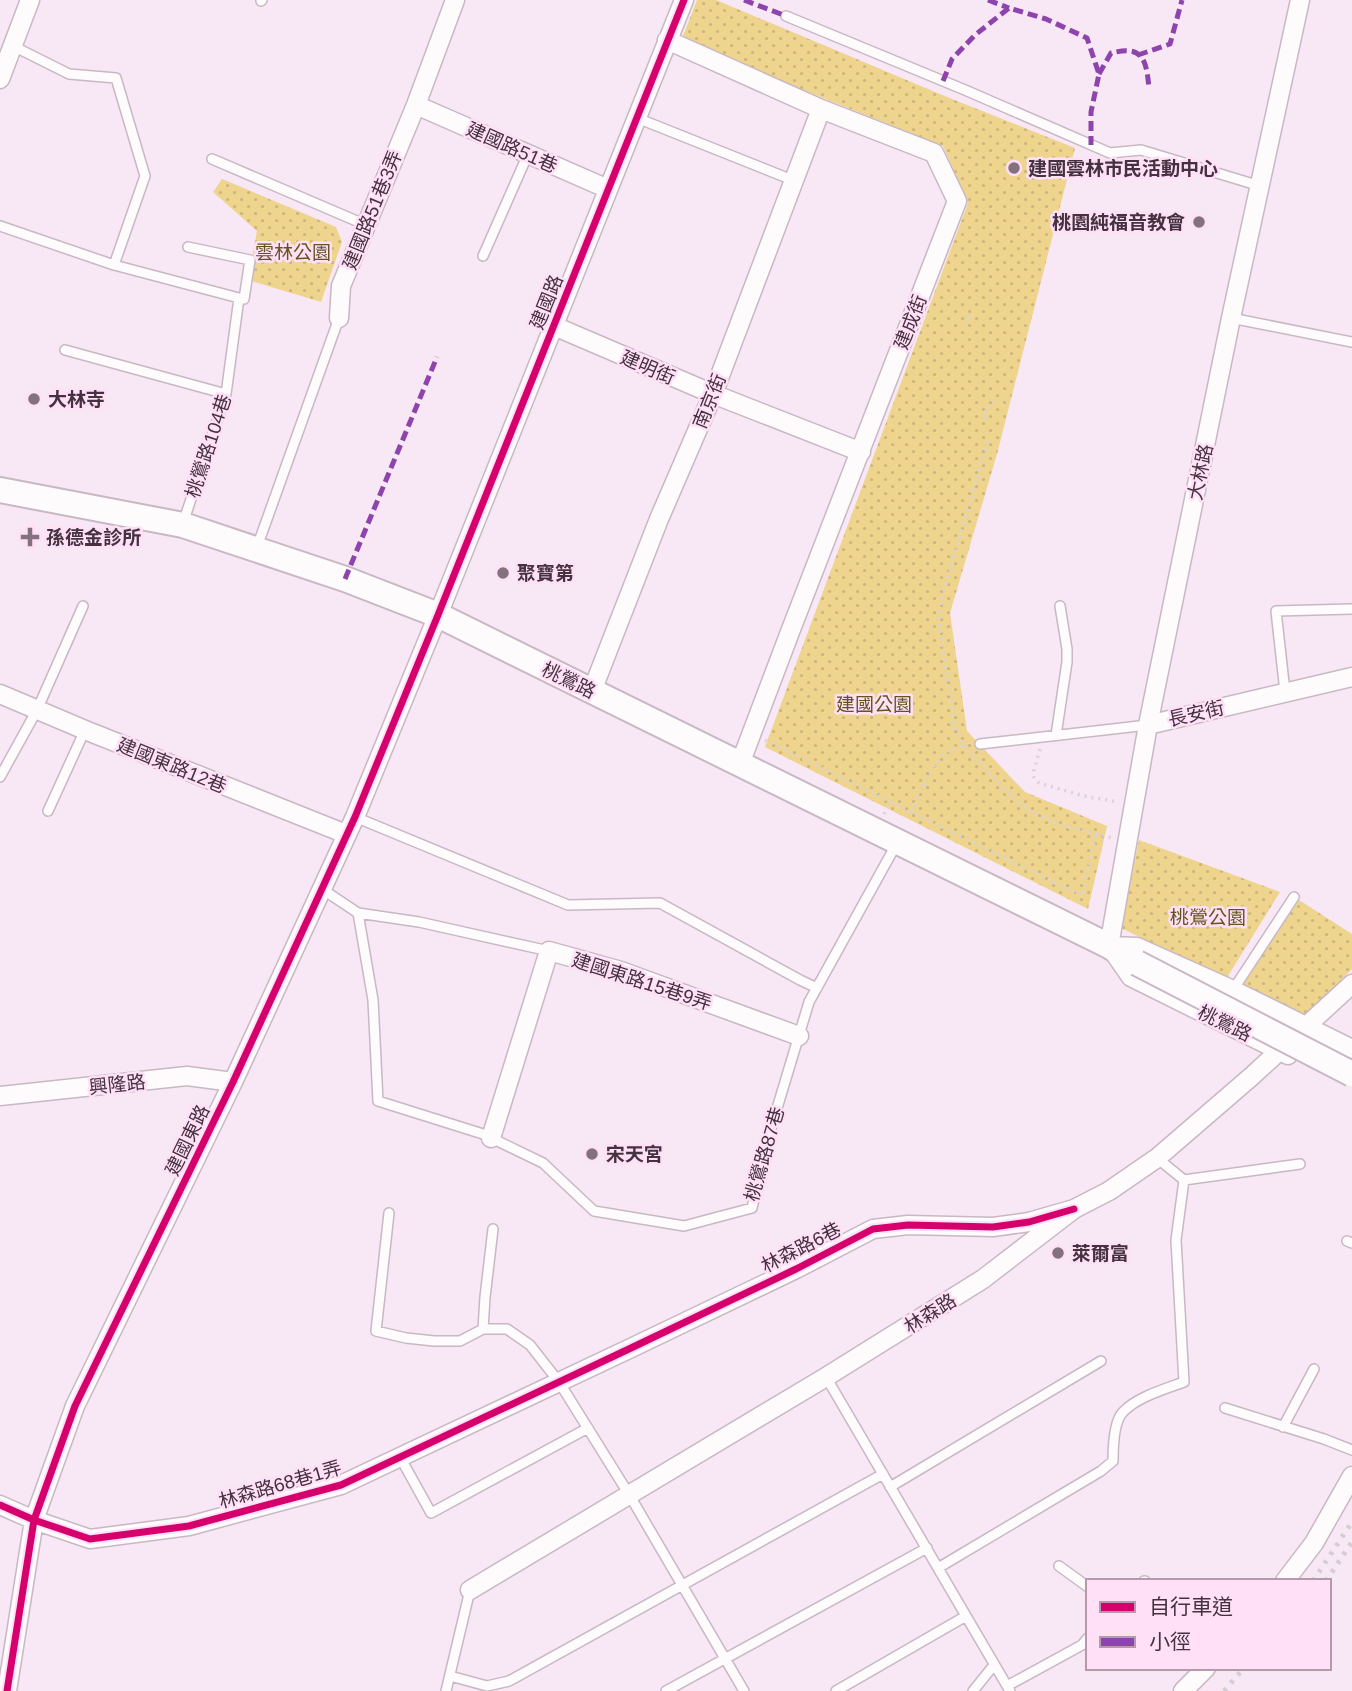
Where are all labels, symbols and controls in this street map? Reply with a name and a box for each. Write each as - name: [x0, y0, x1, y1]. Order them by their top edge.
- street label: 建國路51巷: [463, 118, 560, 177]
- street label: 建國路51巷3弄: [339, 148, 406, 273]
- place label: 建國雲林市民活動中心: [1028, 158, 1218, 179]
- marker: 建國雲林市民活動中心: [1006, 160, 1022, 176]
- place label: 桃園純福音教會: [1052, 212, 1185, 233]
- marker: 桃園純福音教會: [1191, 214, 1207, 230]
- park label: 雲林公園: [255, 242, 331, 263]
- street label: 建國路: [526, 272, 567, 333]
- street label: 建成街: [890, 292, 930, 353]
- street label: 建明街: [617, 347, 678, 388]
- street label: 南京街: [689, 371, 730, 432]
- place label: 大林寺: [48, 389, 105, 410]
- marker: 大林寺: [26, 391, 42, 407]
- street label: 桃鶯路104巷: [182, 392, 235, 501]
- street label: 大林路: [1184, 442, 1217, 502]
- marker: 孫德金診所: [20, 527, 40, 547]
- place label: 孫德金診所: [46, 527, 141, 548]
- place label: 聚寶第: [517, 563, 574, 584]
- marker: 聚寶第: [495, 565, 511, 581]
- street label: 桃鶯路: [539, 659, 599, 702]
- park label: 建國公園: [836, 694, 912, 715]
- street label: 長安街: [1166, 697, 1226, 730]
- street label: 建國東路12巷: [114, 734, 230, 797]
- park label: 桃鶯公園: [1170, 907, 1246, 928]
- street label: 建國東路15巷9弄: [569, 949, 714, 1014]
- street label: 桃鶯路: [1195, 1002, 1255, 1045]
- street label: 興隆路: [88, 1071, 147, 1098]
- street label: 建國東路: [161, 1101, 214, 1179]
- street label: 桃鶯路87巷: [741, 1105, 788, 1204]
- place label: 宋天宮: [606, 1144, 663, 1165]
- marker: 宋天宮: [584, 1146, 600, 1162]
- street label: 林森路6巷: [758, 1218, 845, 1276]
- place label: 萊爾富: [1072, 1243, 1129, 1264]
- marker: 萊爾富: [1050, 1245, 1066, 1261]
- street label: 林森路: [901, 1289, 960, 1337]
- street label: 林森路68巷1弄: [216, 1457, 344, 1512]
- legend: [1086, 1579, 1331, 1670]
- text: 自行車道: [1149, 1595, 1233, 1618]
- text: 小徑: [1149, 1630, 1191, 1653]

